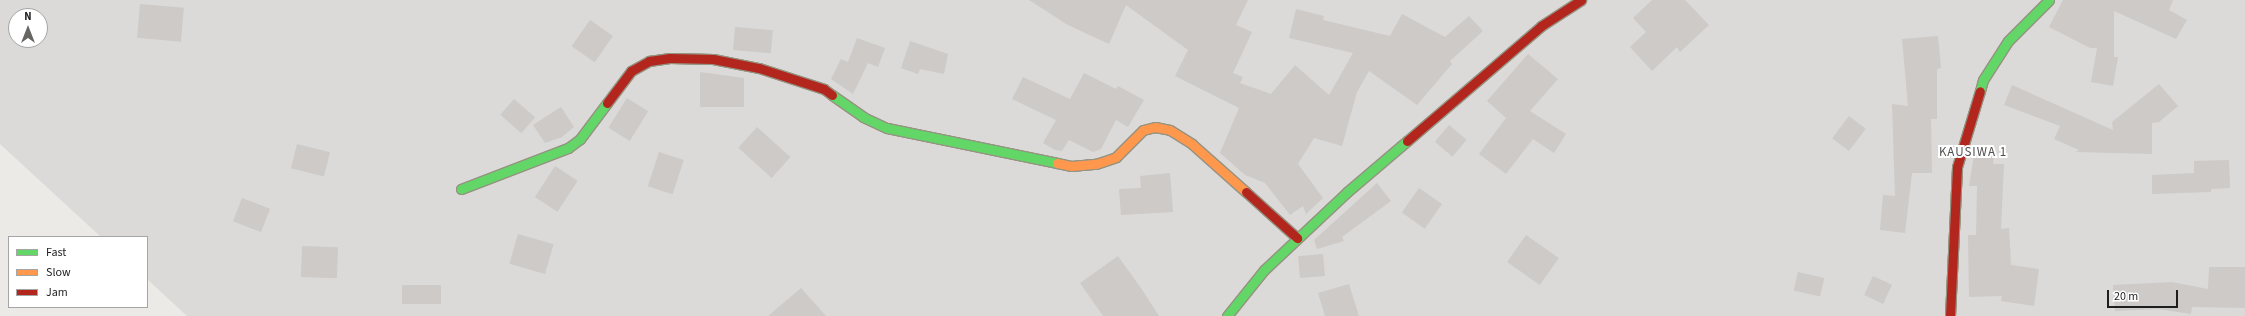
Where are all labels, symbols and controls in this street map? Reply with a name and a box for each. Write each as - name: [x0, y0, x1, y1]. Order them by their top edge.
- north arrow: [8, 8, 48, 48]
- text: N: [24, 9, 32, 24]
- district label: KAUSIWA 1: [1939, 144, 2007, 160]
- legend: [8, 236, 148, 308]
- text: Fast: [46, 244, 66, 261]
- text: Slow: [46, 264, 71, 281]
- scale bar: [2109, 282, 2180, 308]
- text: Jam: [46, 284, 68, 301]
- text: 20 m: [2114, 288, 2138, 305]

